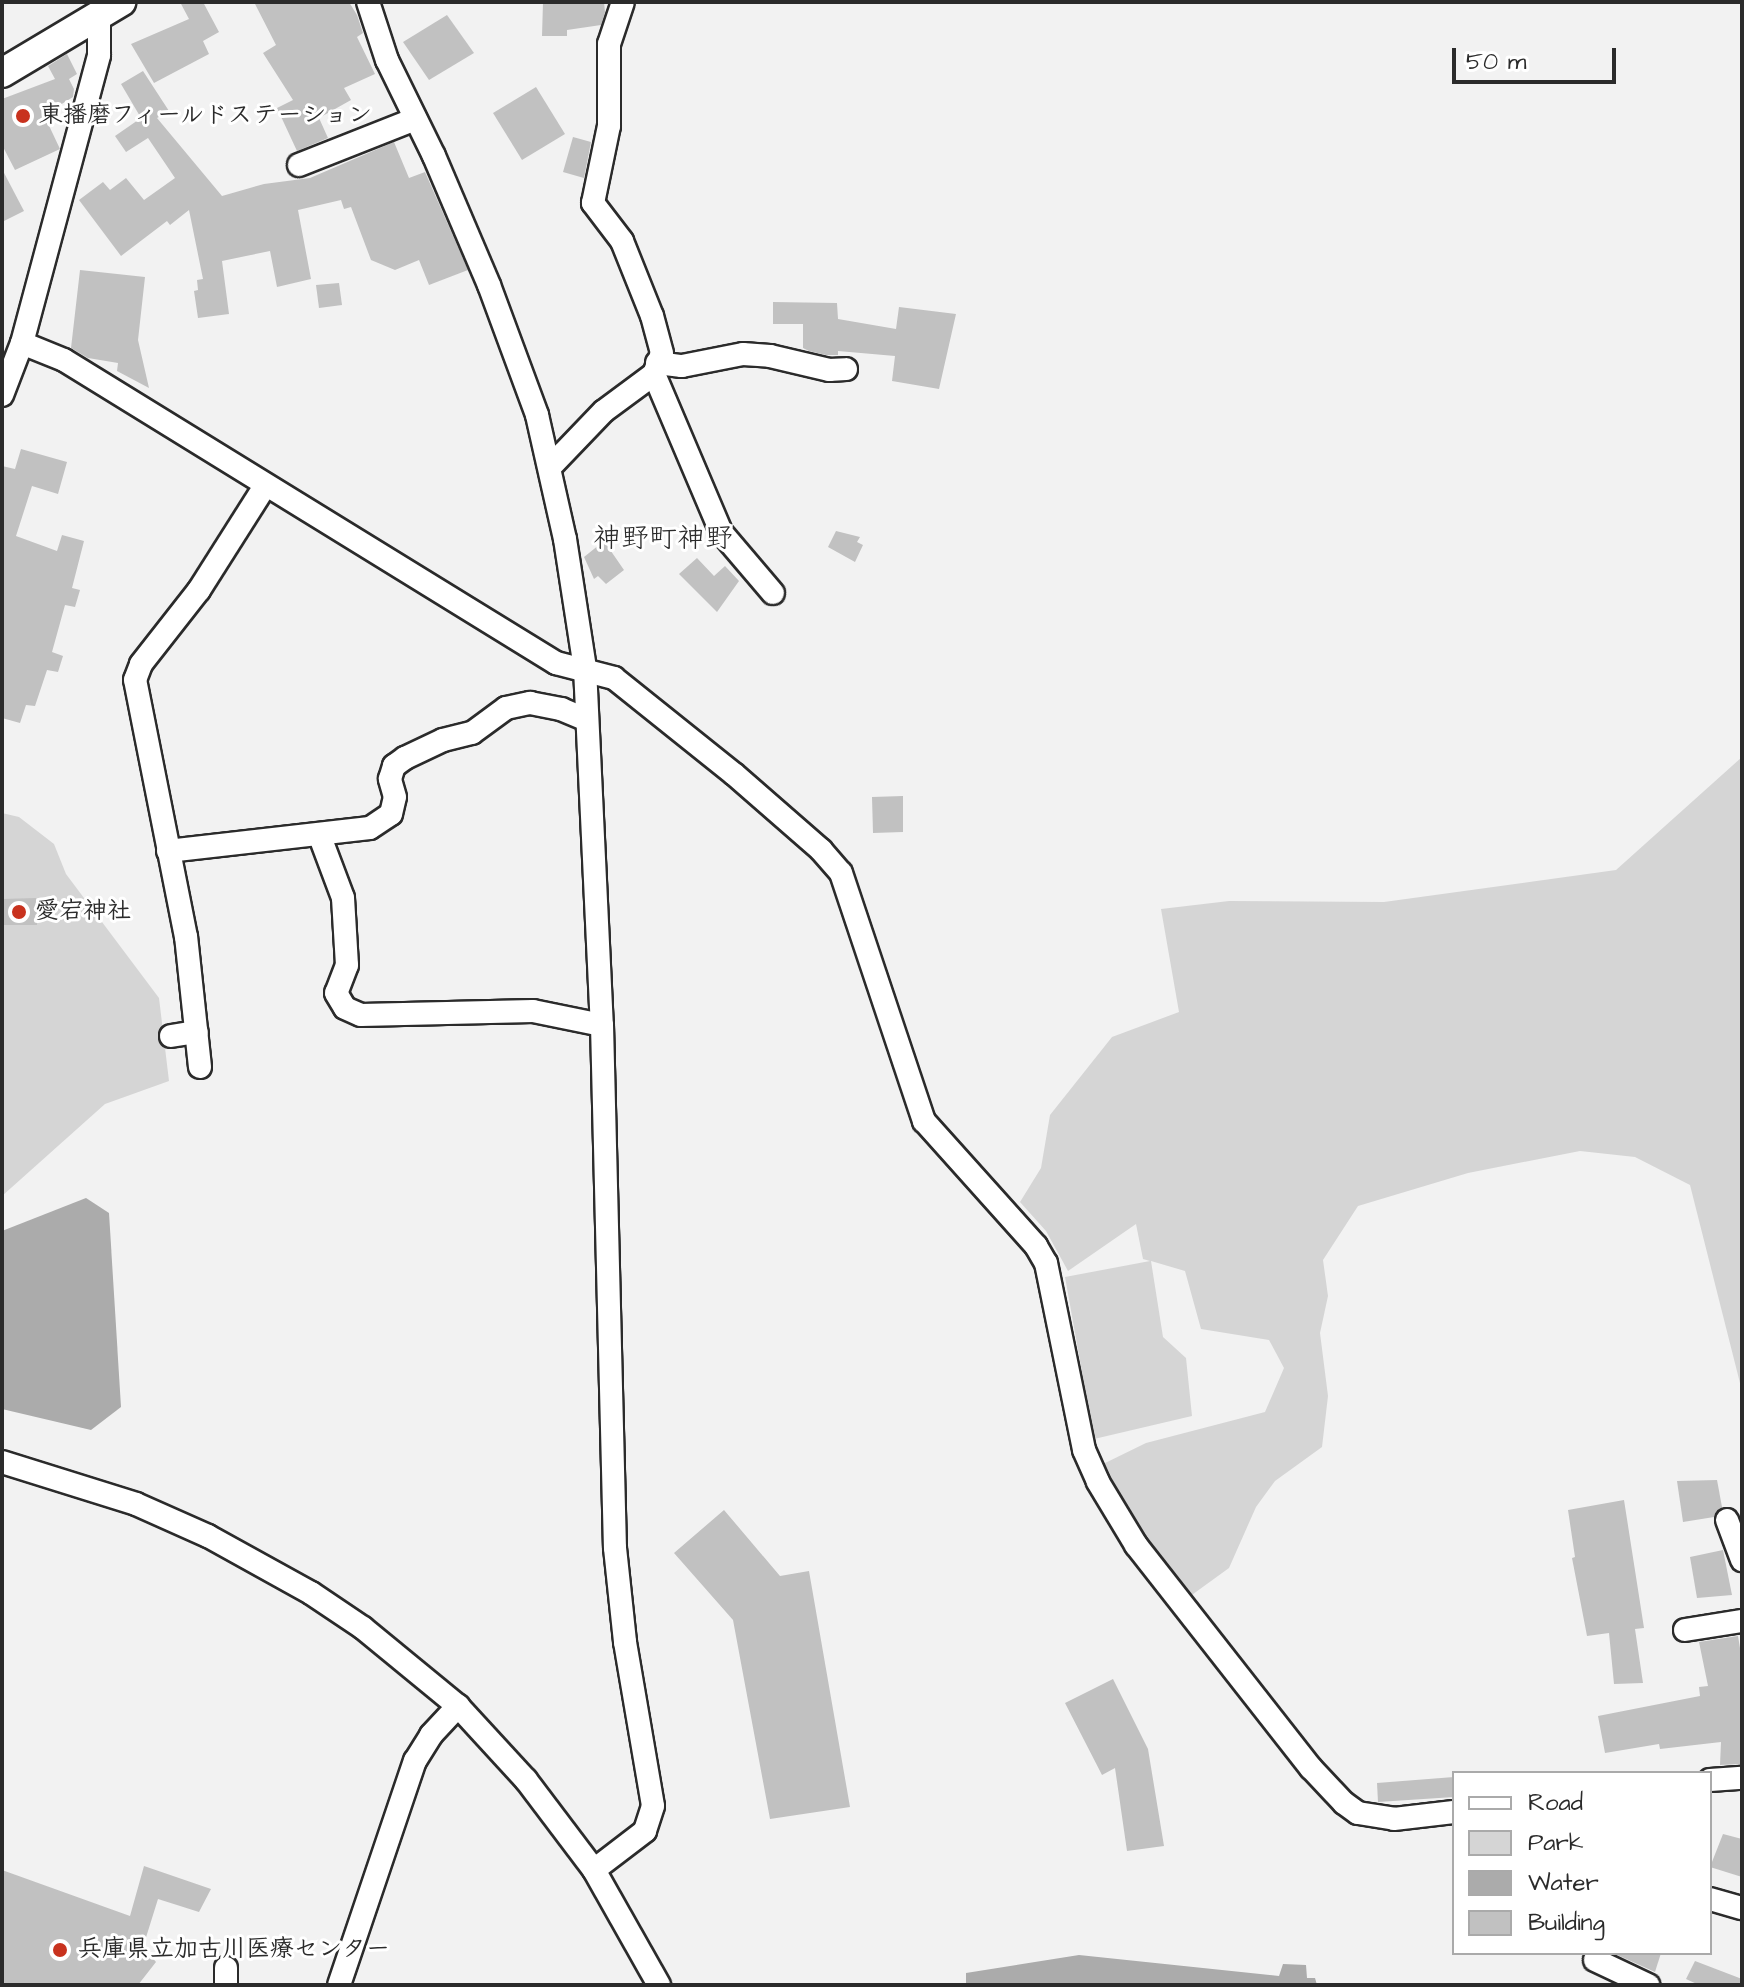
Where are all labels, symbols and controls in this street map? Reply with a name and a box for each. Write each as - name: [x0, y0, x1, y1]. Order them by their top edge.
- scale bar: [1456, 32, 1620, 82]
- text: 50 m: [1466, 45, 1526, 79]
- place label: 東播磨フィールドステーション: [39, 102, 375, 130]
- marker: 東播磨フィールドステーション: [14, 107, 32, 125]
- district label: 神野町神野: [593, 522, 733, 556]
- place label: 愛宕神社: [35, 898, 131, 926]
- marker: 愛宕神社: [10, 903, 28, 921]
- legend: [1452, 1771, 1712, 1955]
- text: Road: [1528, 1786, 1583, 1820]
- text: Park: [1528, 1826, 1584, 1860]
- text: Water: [1528, 1866, 1599, 1900]
- text: Building: [1528, 1906, 1605, 1940]
- place label: 兵庫県立加古川医療センター: [78, 1936, 390, 1964]
- marker: 兵庫県立加古川医療センター: [49, 1939, 71, 1961]

